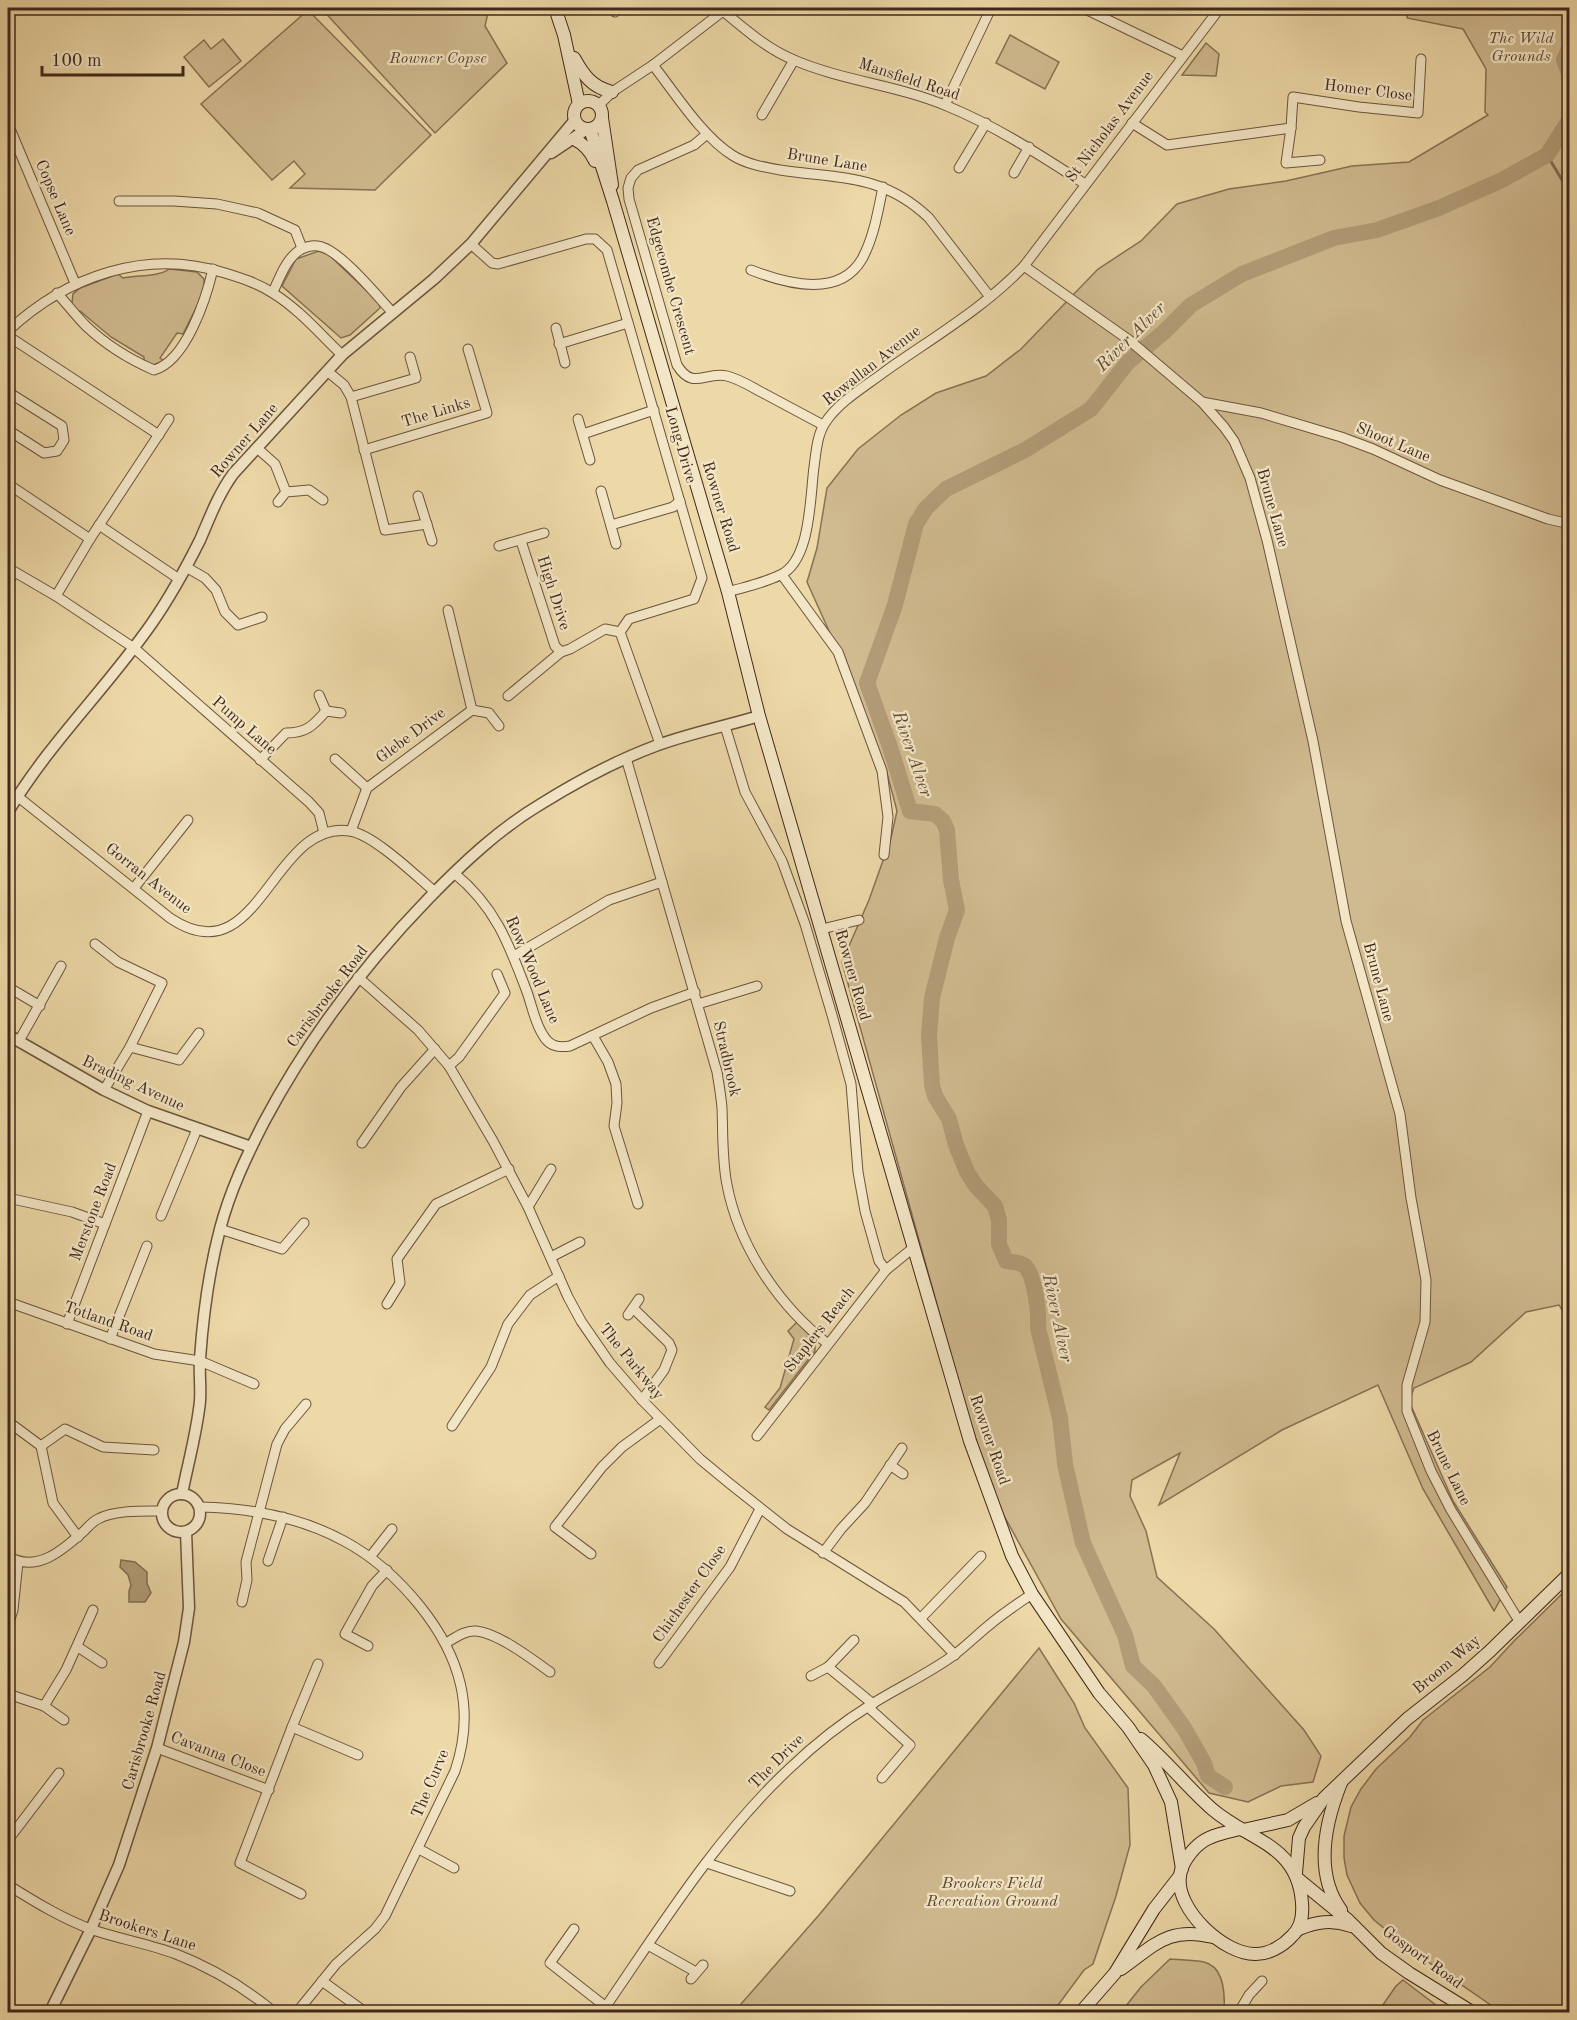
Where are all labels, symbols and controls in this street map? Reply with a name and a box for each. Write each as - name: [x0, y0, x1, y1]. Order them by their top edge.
- park label: The Wild Grounds: [1488, 31, 1554, 65]
- scale bar: [42, 39, 183, 77]
- park label: Rowner Copse: [388, 51, 487, 67]
- text: 100 m: [51, 52, 102, 70]
- street label: Mansfield Road: [856, 56, 962, 104]
- street label: St Nicholas Avenue: [1063, 68, 1157, 186]
- street label: Homer Close: [1323, 78, 1413, 104]
- street label: Brune Lane: [786, 147, 868, 175]
- street label: Copse Lane: [32, 158, 78, 238]
- street label: Edgecombe Crescent: [643, 215, 698, 357]
- water label: River Alver: [1092, 298, 1170, 376]
- street label: Rowallan Avenue: [820, 323, 924, 409]
- street label: The Links: [400, 395, 472, 431]
- street label: Rowner Lane: [208, 401, 282, 481]
- street label: Long Drive: [661, 405, 699, 485]
- street label: Shoot Lane: [1353, 420, 1433, 466]
- street label: Rowner Road: [699, 460, 741, 554]
- street label: Brune Lane: [1253, 467, 1291, 549]
- street label: High Drive: [533, 554, 573, 632]
- street label: Pump Lane: [209, 694, 279, 758]
- street label: Glebe Drive: [374, 705, 448, 767]
- water label: River Alver: [889, 708, 935, 800]
- street label: Gorran Avenue: [102, 841, 194, 917]
- street label: Row Wood Lane: [502, 914, 562, 1026]
- street label: Rowner Road: [831, 927, 873, 1023]
- street label: Brune Lane: [1360, 941, 1396, 1023]
- street label: Carisbrooke Road: [285, 943, 371, 1051]
- street label: Stradbrook: [710, 1020, 742, 1098]
- street label: Brading Avenue: [79, 1053, 187, 1115]
- street label: Merstone Road: [68, 1161, 120, 1263]
- water label: River Alver: [1039, 1271, 1075, 1365]
- street label: Staplers Reach: [782, 1284, 858, 1376]
- street label: Totland Road: [61, 1299, 155, 1345]
- street label: The Parkway: [596, 1321, 667, 1404]
- street label: Rowner Road: [966, 1393, 1012, 1487]
- street label: Brune Lane: [1423, 1428, 1473, 1508]
- street label: Chichester Close: [650, 1542, 730, 1646]
- street label: Broom Way: [1410, 1632, 1484, 1698]
- street label: Carisbrooke Road: [120, 1670, 170, 1792]
- street label: Cavanna Close: [168, 1729, 268, 1781]
- street label: The Drive: [746, 1731, 808, 1793]
- street label: The Curve: [409, 1747, 453, 1821]
- park label: Brookers Field Recreation Ground: [925, 1876, 1058, 1910]
- street label: Brookers Lane: [96, 1908, 198, 1954]
- street label: Gosport Road: [1379, 1924, 1465, 1992]

